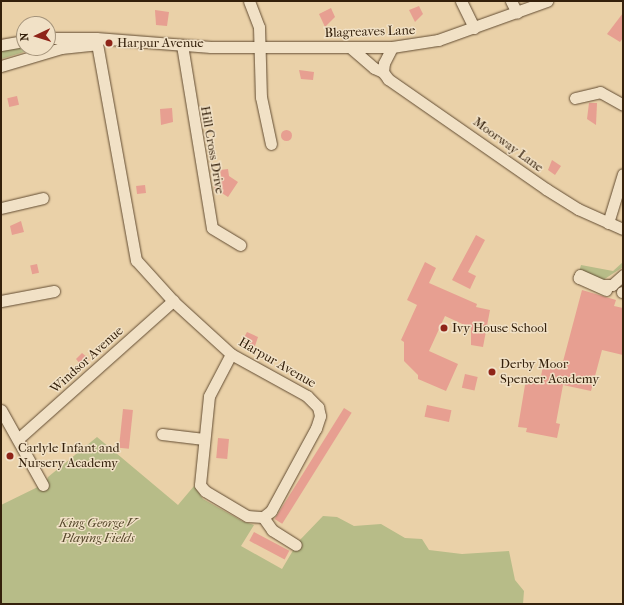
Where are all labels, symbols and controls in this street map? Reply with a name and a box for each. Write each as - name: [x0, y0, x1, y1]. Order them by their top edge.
- north arrow: [16, 16, 56, 56]
- street label: Blagreaves Lane: [324, 23, 416, 41]
- text: N: [18, 32, 31, 41]
- place label: Harpur Avenue: [117, 35, 204, 51]
- marker: Harpur Avenue: [104, 38, 114, 48]
- street label: Hill Cross Drive: [197, 105, 227, 195]
- street label: Moorway Lane: [470, 114, 546, 176]
- place label: Ivy House School: [452, 320, 547, 336]
- street label: Windsor Avenue: [47, 323, 127, 397]
- marker: Ivy House School: [439, 323, 449, 333]
- street label: Harpur Avenue: [236, 335, 318, 391]
- place label: Derby Moor Spencer Academy: [500, 357, 599, 388]
- marker: Derby Moor Spencer Academy: [487, 367, 497, 377]
- place label: Carlyle Infant and Nursery Academy: [18, 441, 119, 472]
- marker: Carlyle Infant and Nursery Academy: [5, 451, 15, 461]
- park label: King George V Playing Fields: [59, 516, 137, 547]

